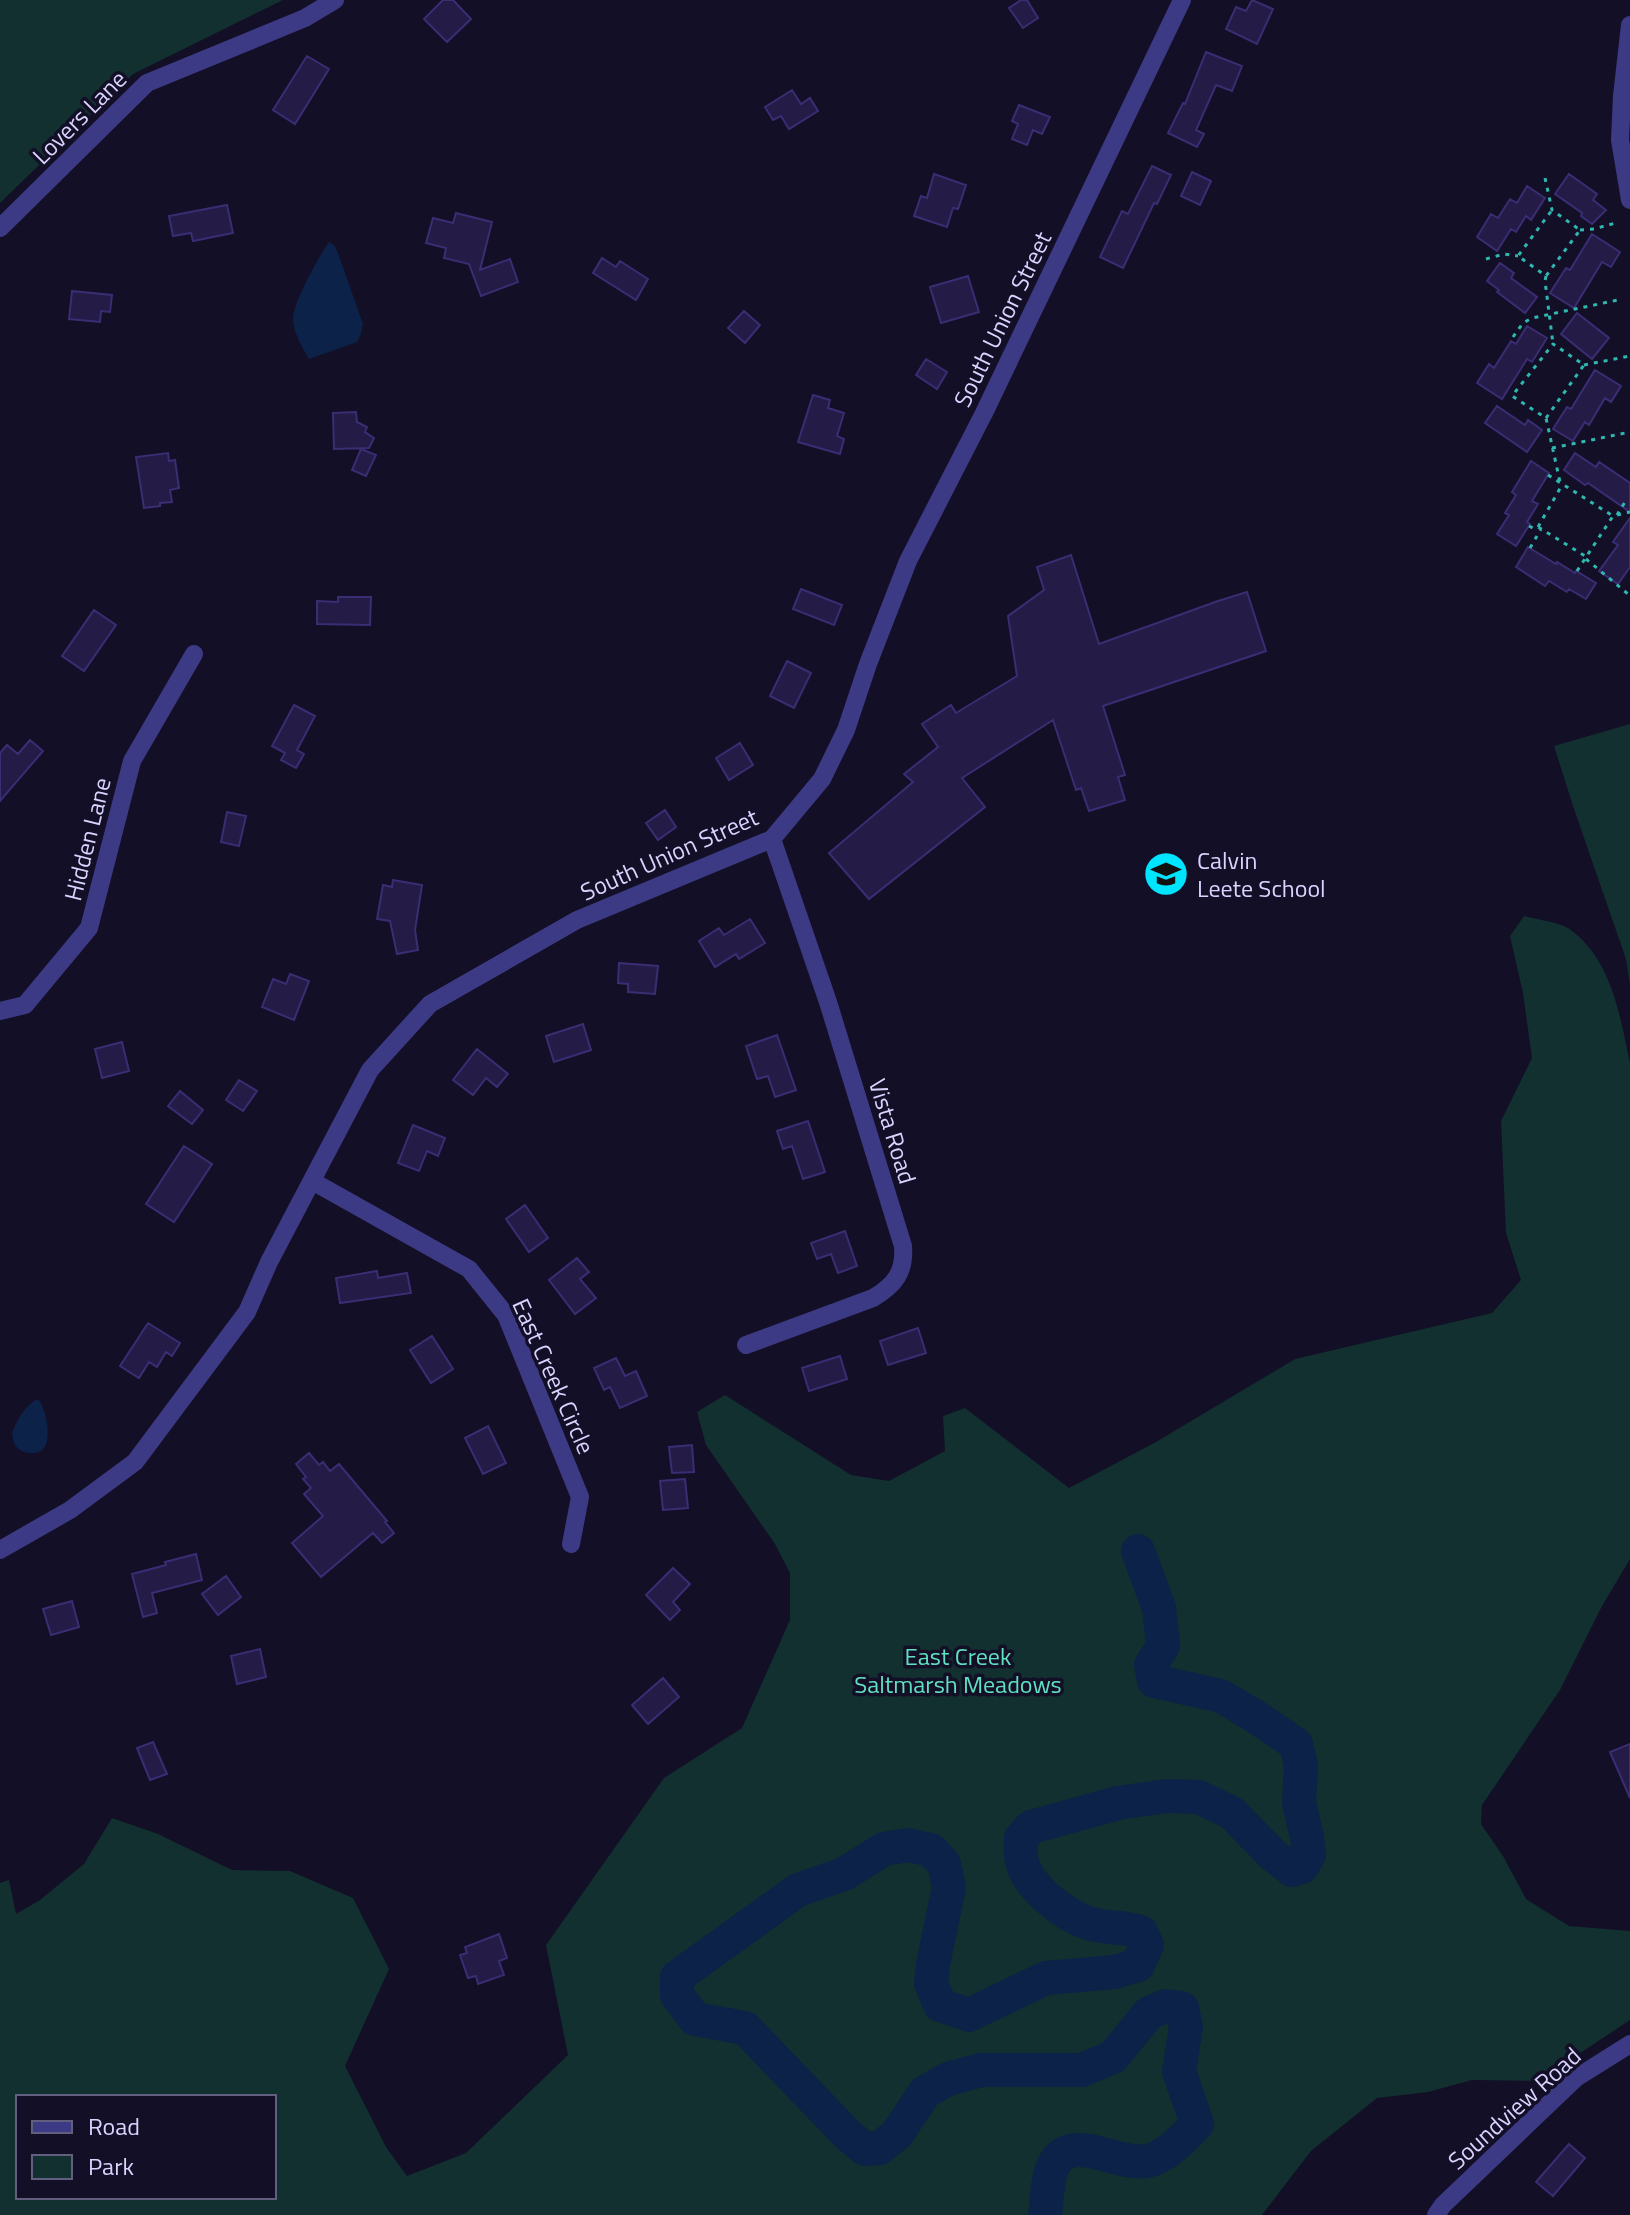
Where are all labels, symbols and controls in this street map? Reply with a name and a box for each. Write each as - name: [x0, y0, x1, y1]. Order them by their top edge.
- street label: Lovers Lane: [24, 62, 134, 172]
- street label: South Union Street: [944, 225, 1060, 413]
- street label: Hidden Lane: [54, 774, 120, 904]
- street label: South Union Street: [574, 798, 764, 909]
- place label: Calvin Leete School: [1197, 842, 1326, 906]
- school or university icon: Calvin Leete School: [1142, 850, 1190, 898]
- street label: Vista Road: [860, 1074, 926, 1188]
- street label: East Creek Circle: [504, 1293, 604, 1459]
- park label: East Creek Saltmarsh Meadows: [854, 1638, 1062, 1702]
- street label: Soundview Road: [1439, 2038, 1589, 2178]
- legend: [16, 2095, 276, 2199]
- text: Road: [88, 2108, 140, 2144]
- text: Park: [88, 2148, 134, 2184]

